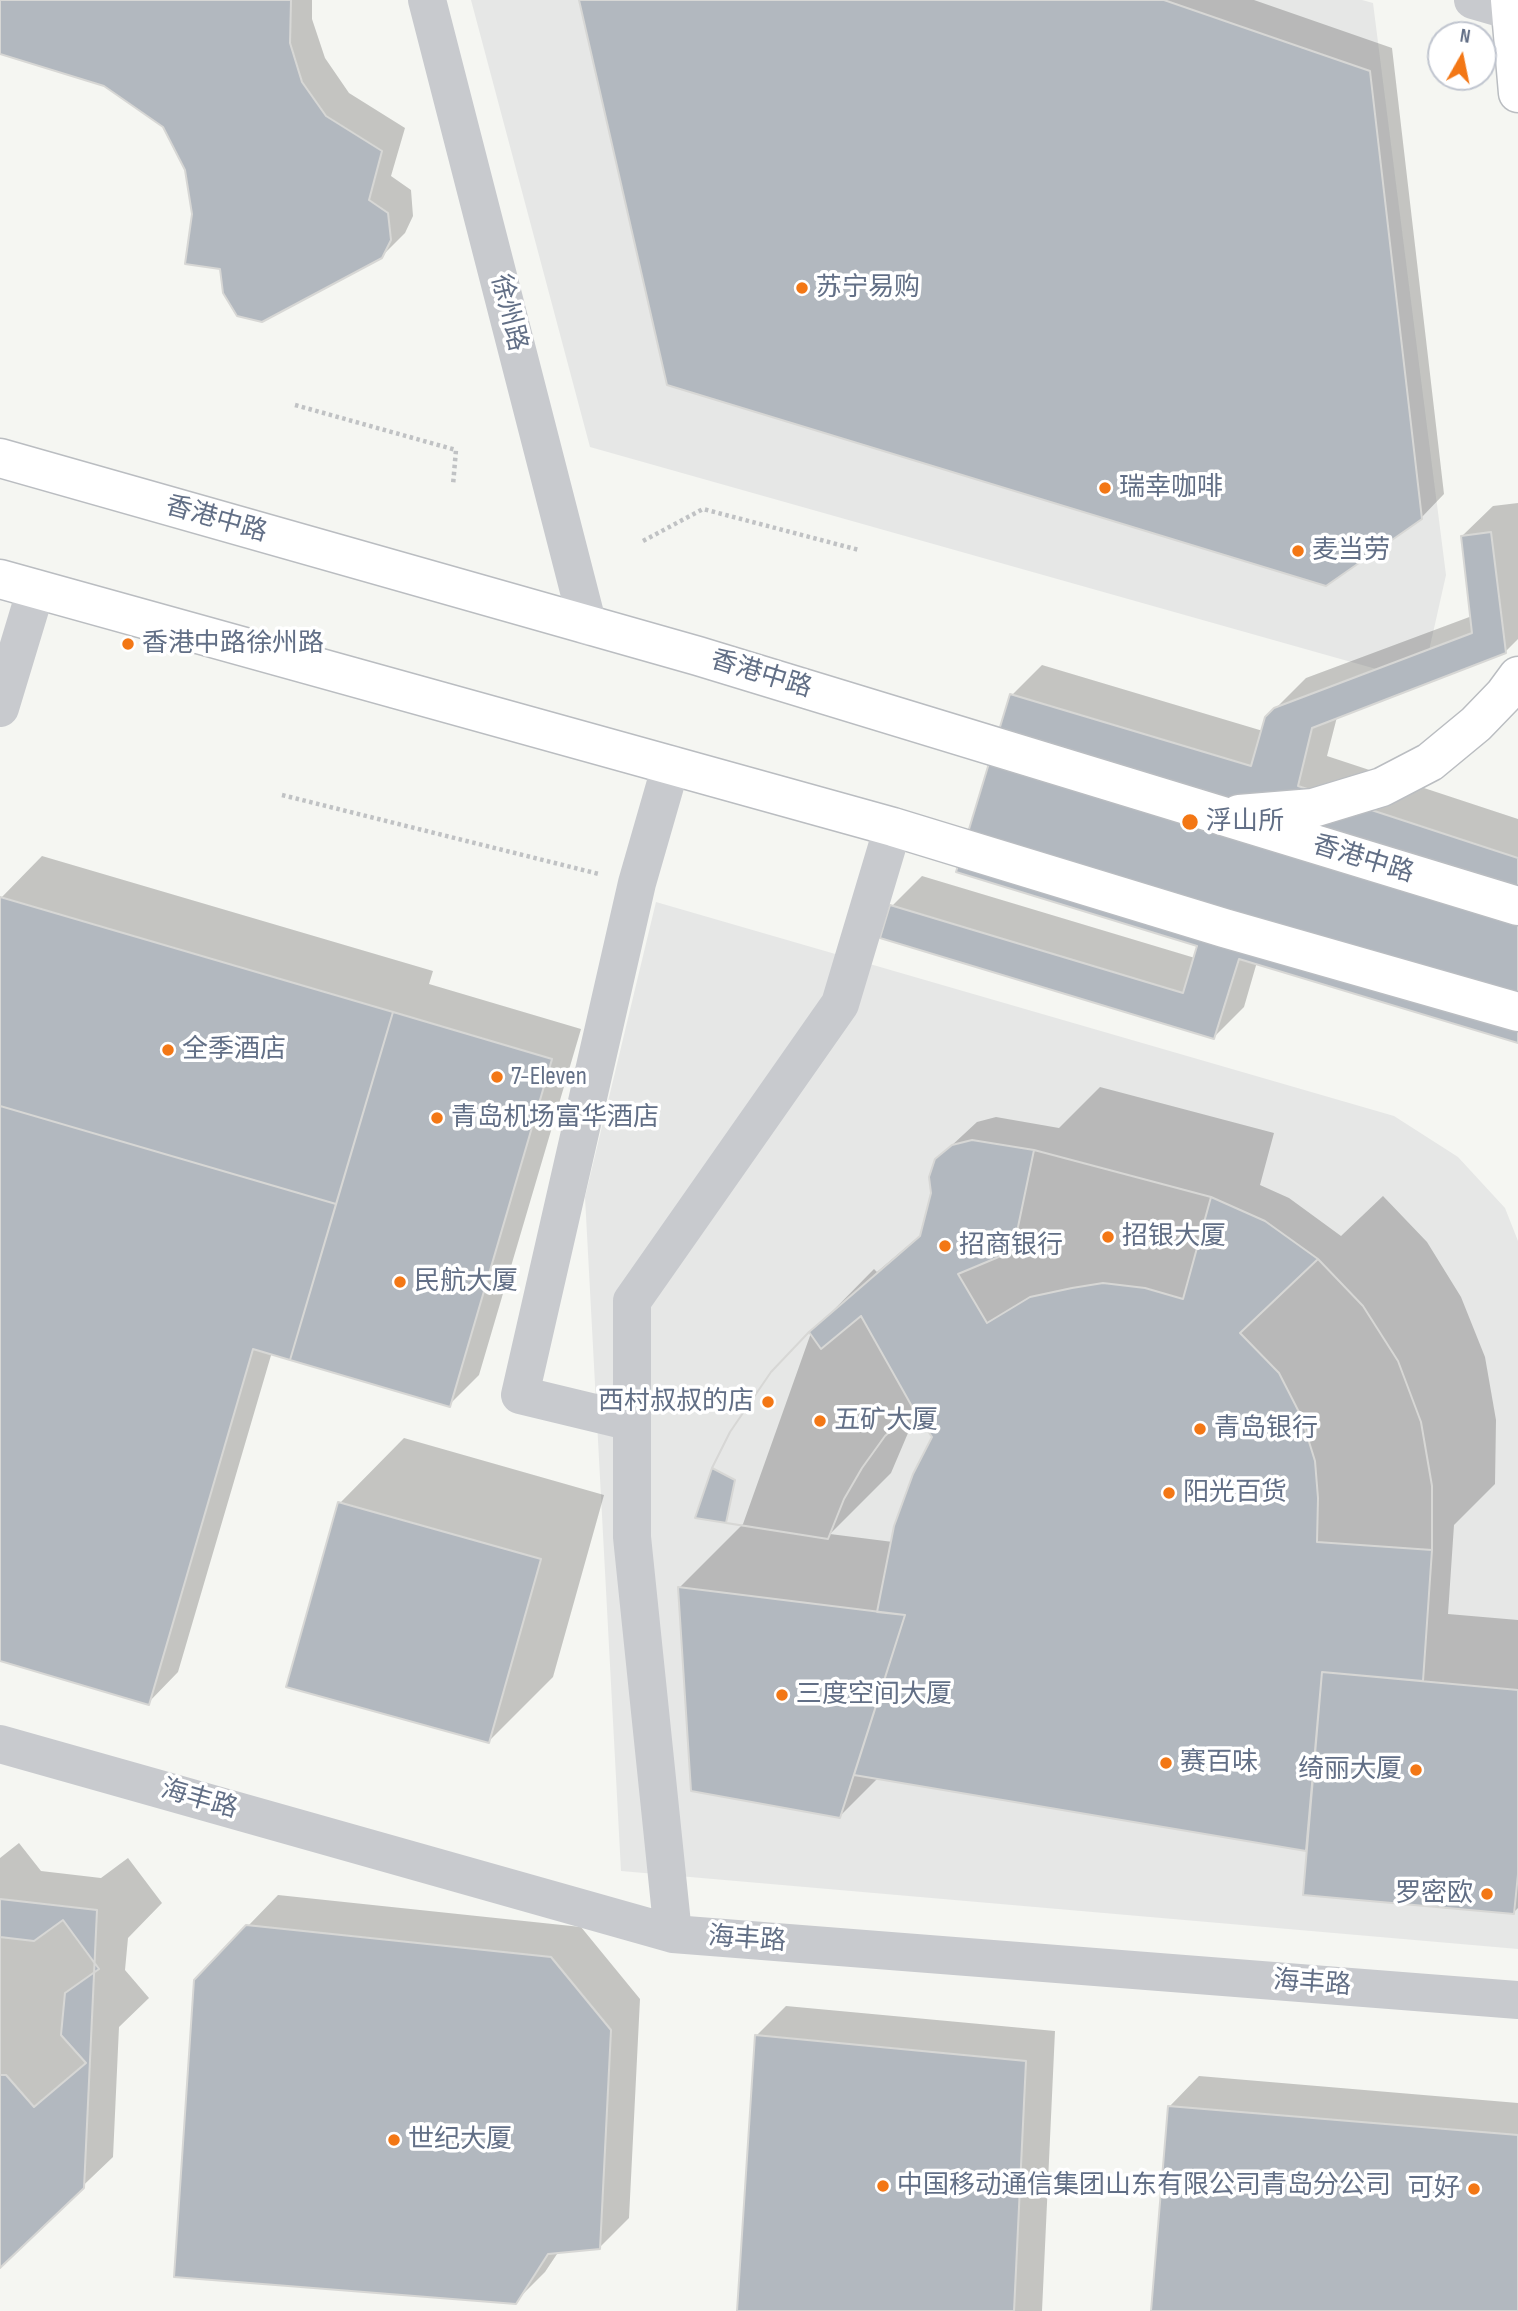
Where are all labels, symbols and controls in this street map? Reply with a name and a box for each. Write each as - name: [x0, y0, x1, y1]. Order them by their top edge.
- north arrow: [1427, 21, 1497, 91]
- text: N: [1458, 25, 1472, 49]
- street label: 徐州路: [483, 271, 533, 355]
- place label: 苏宁易购: [816, 272, 920, 304]
- marker: 苏宁易购: [794, 280, 810, 296]
- place label: 瑞幸咖啡: [1119, 472, 1223, 504]
- marker: 瑞幸咖啡: [1097, 480, 1113, 496]
- street label: 香港中路: [162, 491, 270, 549]
- place label: 麦当劳: [1312, 535, 1390, 567]
- marker: 麦当劳: [1290, 543, 1306, 559]
- place label: 香港中路徐州路: [142, 628, 324, 660]
- marker: 香港中路徐州路: [120, 636, 136, 652]
- street label: 香港中路: [707, 645, 815, 705]
- place label: 浮山所: [1206, 806, 1284, 838]
- marker: 浮山所: [1180, 812, 1200, 832]
- street label: 香港中路: [1309, 830, 1417, 890]
- place label: 全季酒店: [182, 1034, 286, 1066]
- marker: 全季酒店: [160, 1042, 176, 1058]
- place label: 7-Eleven: [511, 1061, 587, 1093]
- marker: 7-Eleven: [489, 1069, 505, 1085]
- place label: 青岛机场富华酒店: [451, 1102, 659, 1134]
- marker: 青岛机场富华酒店: [429, 1110, 445, 1126]
- place label: 招银大厦: [1122, 1221, 1226, 1253]
- marker: 招银大厦: [1100, 1229, 1116, 1245]
- place label: 招商银行: [959, 1230, 1063, 1262]
- marker: 招商银行: [937, 1238, 953, 1254]
- place label: 民航大厦: [414, 1266, 518, 1298]
- marker: 民航大厦: [392, 1274, 408, 1290]
- place label: 西村叔叔的店: [598, 1386, 754, 1418]
- marker: 西村叔叔的店: [760, 1394, 776, 1410]
- place label: 五矿大厦: [834, 1405, 938, 1437]
- marker: 五矿大厦: [812, 1413, 828, 1429]
- place label: 青岛银行: [1214, 1413, 1318, 1445]
- marker: 青岛银行: [1192, 1421, 1208, 1437]
- place label: 阳光百货: [1183, 1477, 1287, 1509]
- marker: 阳光百货: [1161, 1485, 1177, 1501]
- place label: 三度空间大厦: [796, 1679, 952, 1711]
- marker: 三度空间大厦: [774, 1687, 790, 1703]
- place label: 赛百味: [1180, 1747, 1258, 1779]
- place label: 绮丽大厦: [1298, 1754, 1402, 1786]
- marker: 赛百味: [1158, 1755, 1174, 1771]
- marker: 绮丽大厦: [1408, 1762, 1424, 1778]
- street label: 海丰路: [157, 1774, 241, 1826]
- place label: 罗密欧: [1395, 1878, 1473, 1910]
- marker: 罗密欧: [1479, 1886, 1495, 1902]
- street label: 海丰路: [707, 1922, 787, 1958]
- street label: 海丰路: [1272, 1966, 1352, 2002]
- place label: 世纪大厦: [408, 2124, 512, 2156]
- marker: 世纪大厦: [386, 2132, 402, 2148]
- place label: 中国移动通信集团山东有限公司青岛分公司: [897, 2170, 1391, 2202]
- place label: 可好: [1408, 2173, 1460, 2205]
- marker: 中国移动通信集团山东有限公司青岛分公司: [875, 2178, 891, 2194]
- marker: 可好: [1466, 2181, 1482, 2197]

